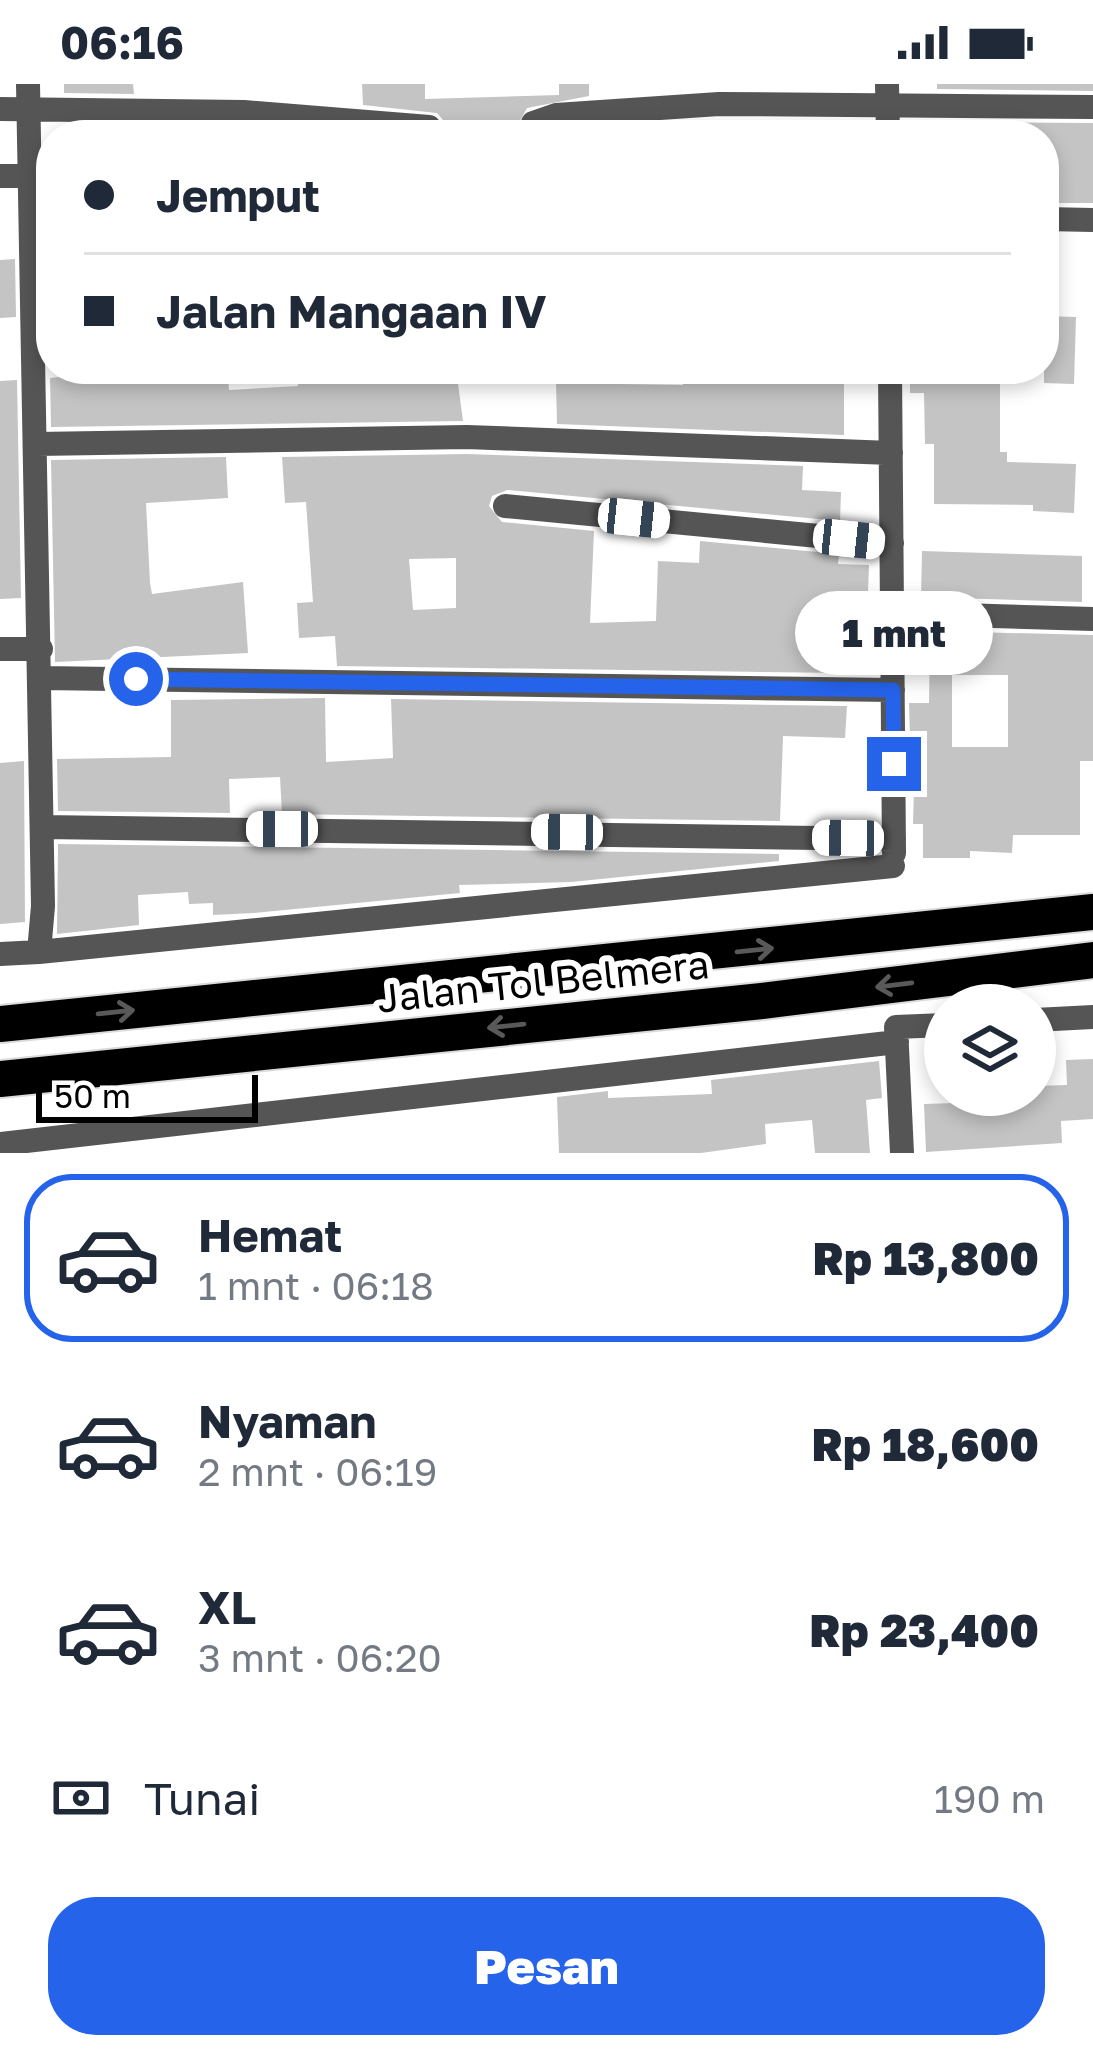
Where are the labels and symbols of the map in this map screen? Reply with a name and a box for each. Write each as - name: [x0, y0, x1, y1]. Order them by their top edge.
- car: [596, 496, 672, 540]
- car: [811, 517, 887, 561]
- callout: 1 mnt: [795, 590, 993, 674]
- route start: [109, 652, 163, 706]
- route end: [867, 737, 921, 791]
- car: [246, 811, 318, 847]
- car: [531, 813, 603, 851]
- car: [812, 819, 884, 857]
- one-way arrow: [735, 938, 774, 961]
- street label: Jalan Tol Belmera: [375, 940, 711, 1022]
- one-way arrow: [875, 974, 914, 996]
- one-way arrow: [96, 1000, 135, 1023]
- one-way arrow: [487, 1015, 526, 1038]
- scale bar: [36, 1069, 258, 1122]

